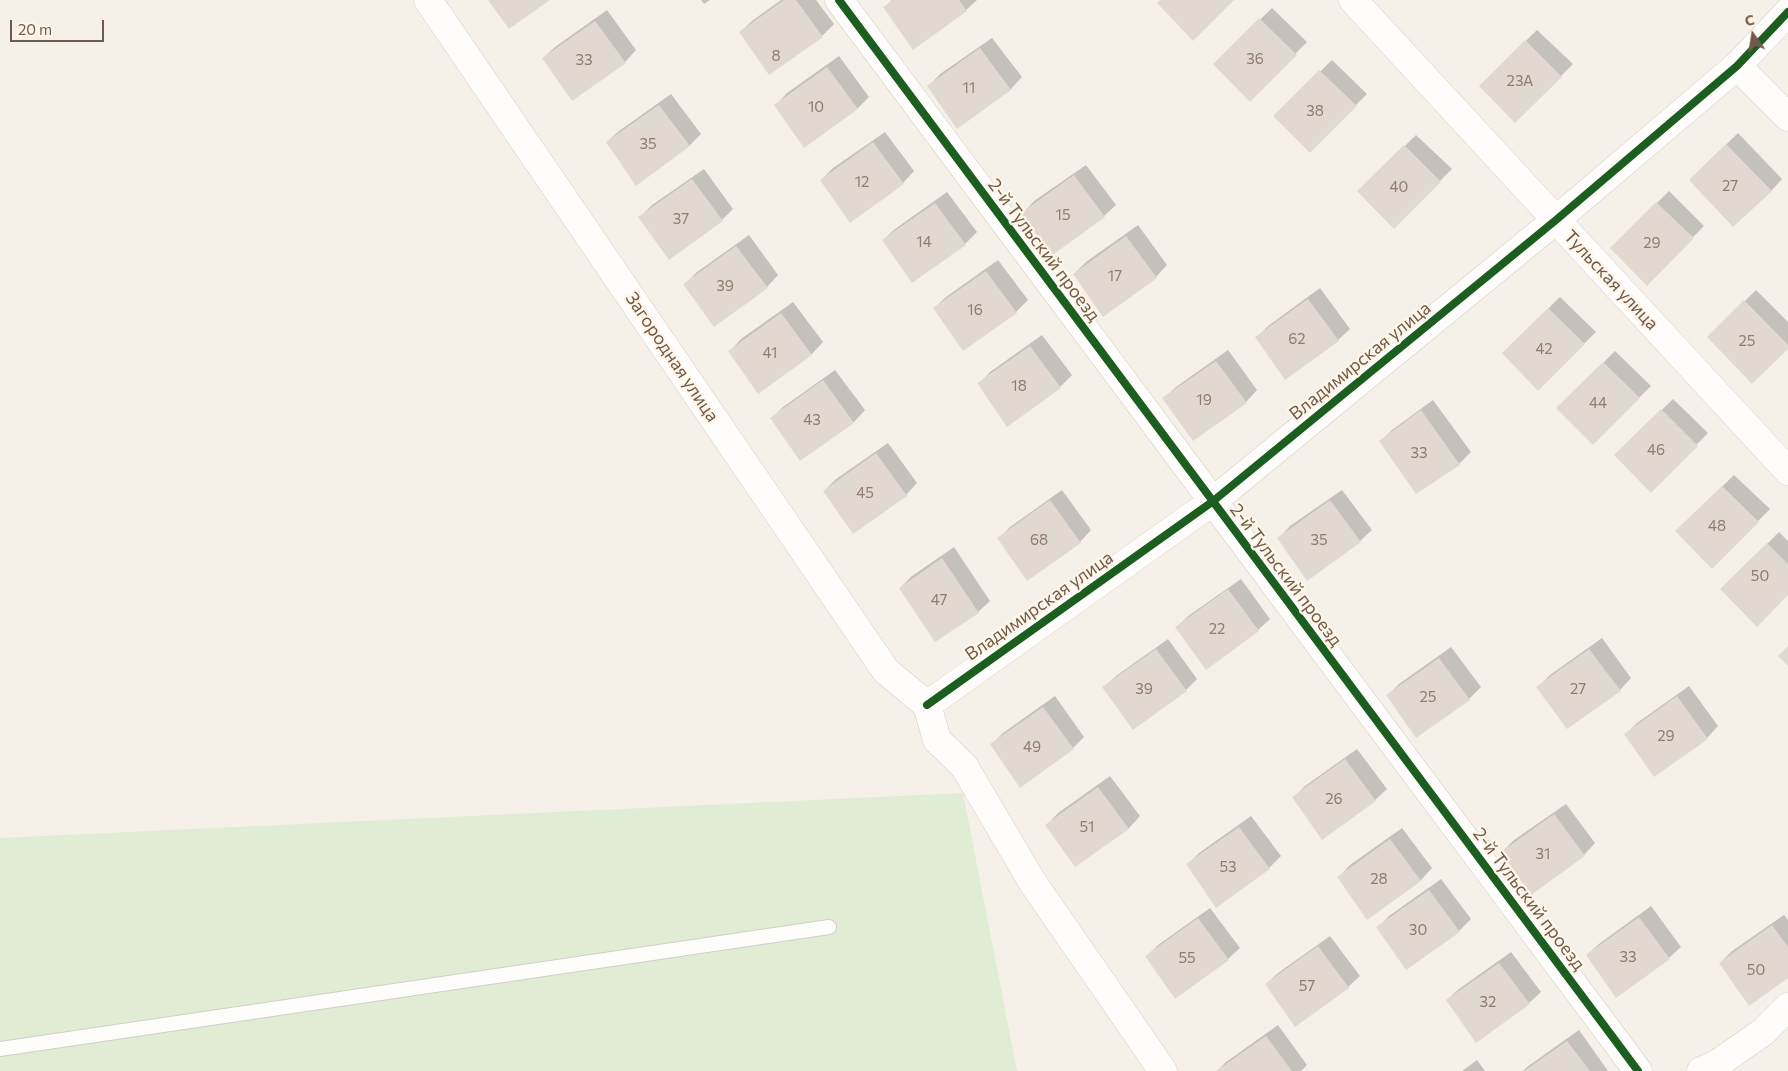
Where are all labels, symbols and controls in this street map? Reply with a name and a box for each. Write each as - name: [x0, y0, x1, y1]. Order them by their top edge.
- scale bar: [12, 10, 106, 42]
- north arrow: [1728, 10, 1778, 60]
- text: С: [1743, 11, 1756, 29]
- text: 20 m: [18, 20, 52, 38]
- house number: 8: [771, 47, 781, 65]
- house number: 36: [1246, 50, 1264, 68]
- house number: 33: [575, 51, 593, 69]
- house number: 23А: [1507, 72, 1533, 90]
- house number: 11: [963, 79, 975, 97]
- house number: 10: [808, 98, 824, 116]
- house number: 38: [1306, 102, 1324, 120]
- house number: 35: [639, 135, 657, 153]
- house number: 12: [855, 173, 869, 191]
- street label: 2-й Тульский проезд: [983, 174, 1105, 326]
- house number: 27: [1722, 177, 1738, 195]
- house number: 40: [1390, 178, 1408, 196]
- house number: 15: [1055, 206, 1071, 224]
- house number: 37: [673, 210, 689, 228]
- street label: Тульская улица: [1559, 226, 1663, 334]
- house number: 14: [916, 233, 932, 251]
- house number: 29: [1643, 234, 1661, 252]
- house number: 17: [1108, 267, 1122, 285]
- house number: 39: [716, 277, 734, 295]
- street label: Загородная улица: [621, 288, 723, 426]
- street label: Владимирская улица: [1285, 297, 1435, 425]
- house number: 16: [967, 301, 983, 319]
- house number: 62: [1288, 330, 1306, 348]
- house number: 25: [1739, 332, 1755, 350]
- house number: 42: [1535, 340, 1553, 358]
- house number: 41: [763, 344, 777, 362]
- house number: 18: [1011, 377, 1027, 395]
- house number: 19: [1196, 391, 1212, 409]
- house number: 44: [1589, 394, 1607, 412]
- house number: 43: [803, 411, 821, 429]
- house number: 46: [1647, 441, 1665, 459]
- house number: 33: [1410, 444, 1428, 462]
- house number: 45: [856, 484, 874, 502]
- street label: 2-й Тульский проезд: [1225, 499, 1347, 651]
- house number: 48: [1708, 517, 1726, 535]
- house number: 68: [1030, 531, 1048, 549]
- house number: 35: [1310, 531, 1328, 549]
- street label: Владимирская улица: [961, 547, 1117, 665]
- house number: 50: [1751, 567, 1769, 585]
- house number: 47: [931, 591, 947, 609]
- house number: 22: [1209, 620, 1225, 638]
- house number: 39: [1135, 680, 1153, 698]
- house number: 27: [1570, 680, 1586, 698]
- house number: 25: [1420, 688, 1436, 706]
- house number: 29: [1657, 727, 1675, 745]
- house number: 49: [1023, 738, 1041, 756]
- house number: 26: [1325, 790, 1343, 808]
- house number: 51: [1079, 818, 1095, 836]
- street label: 2-й Тульский проезд: [1468, 823, 1590, 975]
- house number: 31: [1536, 845, 1550, 863]
- house number: 53: [1219, 858, 1237, 876]
- house number: 28: [1370, 870, 1388, 888]
- house number: 30: [1409, 921, 1427, 939]
- house number: 33: [1619, 948, 1637, 966]
- house number: 55: [1178, 949, 1196, 967]
- house number: 50: [1747, 961, 1765, 979]
- house number: 57: [1299, 977, 1315, 995]
- house number: 32: [1480, 993, 1496, 1011]

